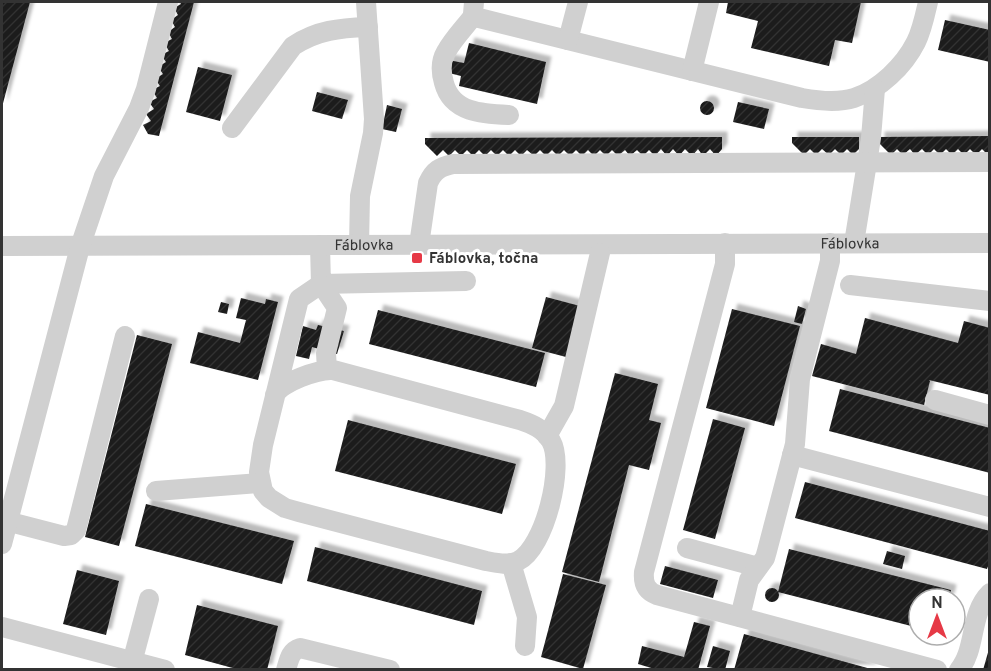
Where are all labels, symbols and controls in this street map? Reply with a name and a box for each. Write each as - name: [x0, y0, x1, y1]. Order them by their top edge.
- street label: Fáblovka: [820, 235, 880, 255]
- street label: Fáblovka: [334, 237, 394, 256]
- place label: Fáblovka, točna: [429, 250, 538, 269]
- marker: Fáblovka, točna: [410, 251, 424, 265]
- north arrow: [907, 587, 967, 647]
- text: N: [931, 594, 943, 614]

